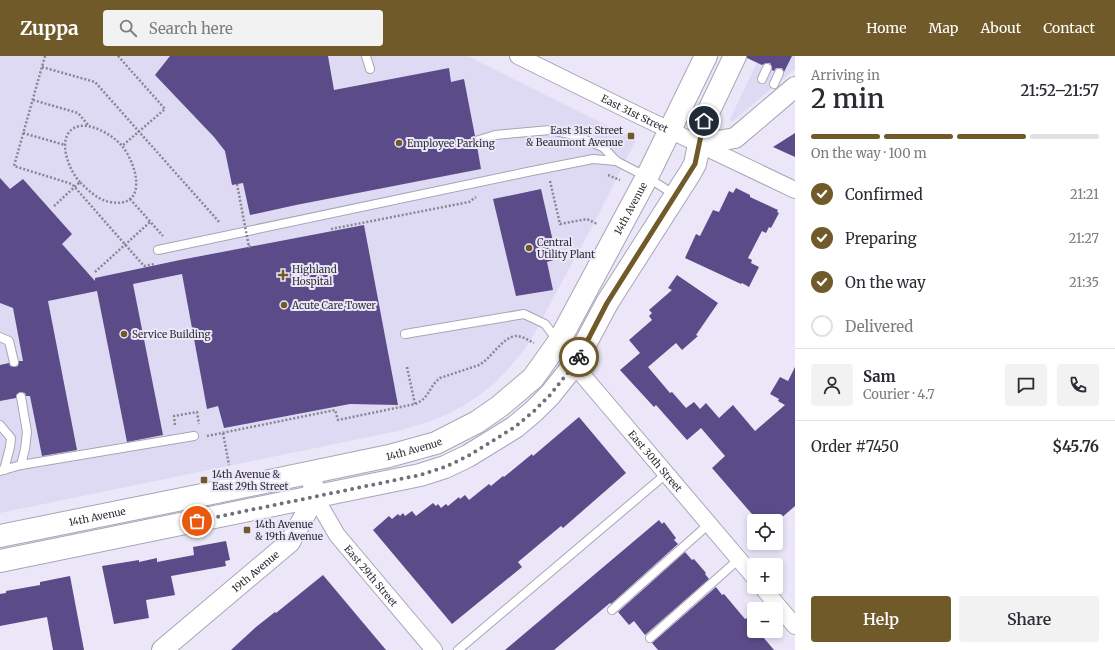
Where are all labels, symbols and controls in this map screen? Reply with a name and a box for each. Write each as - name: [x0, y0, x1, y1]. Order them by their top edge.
- search box: [103, 10, 383, 46]
- text: Zuppa: [20, 16, 79, 40]
- icon: search: [117, 17, 139, 39]
- text: Search here: [149, 19, 233, 38]
- text: Home: [866, 19, 907, 37]
- text: Map: [929, 19, 958, 37]
- text: About: [980, 19, 1021, 37]
- text: Contact: [1043, 19, 1095, 37]
- text: Arriving in: [811, 67, 880, 84]
- text: 21:52–21:57: [1020, 81, 1099, 100]
- text: 2 min: [811, 82, 884, 115]
- street label: East 31st Street: [599, 92, 670, 136]
- pin: [687, 104, 721, 138]
- icon: home: [693, 110, 715, 132]
- place label: East 31st Street & Beaumont Avenue: [526, 124, 623, 149]
- marker: East 31st Street & Beaumont Avenue: [626, 131, 636, 141]
- place label: Employee Parking: [407, 137, 495, 150]
- marker: Employee Parking: [394, 138, 404, 148]
- text: On the way · 100 m: [811, 145, 927, 162]
- street label: 14th Avenue: [611, 180, 650, 237]
- icon: check: [811, 183, 833, 205]
- text: Confirmed: [845, 185, 923, 204]
- text: 21:21: [1070, 186, 1099, 203]
- icon: check: [811, 227, 833, 249]
- text: Preparing: [845, 229, 917, 248]
- text: 21:27: [1068, 230, 1099, 247]
- place label: Central Utility Plant: [537, 236, 595, 261]
- marker: Central Utility Plant: [524, 243, 534, 253]
- place label: Highland Hospital: [292, 263, 337, 288]
- marker: Highland Hospital: [277, 269, 289, 281]
- icon: check: [811, 271, 833, 293]
- text: On the way: [845, 273, 926, 292]
- text: 21:35: [1069, 274, 1099, 291]
- place label: Acute Care Tower: [291, 299, 376, 312]
- marker: Acute Care Tower: [279, 300, 289, 310]
- text: Delivered: [845, 317, 913, 336]
- place label: Service Building: [132, 328, 211, 341]
- marker: Service Building: [119, 329, 129, 339]
- courier: [559, 337, 599, 377]
- icon: bike: [568, 346, 590, 368]
- button: person: [811, 364, 853, 406]
- button: chat: [1005, 364, 1047, 406]
- button: phone: [1057, 364, 1099, 406]
- text: Sam: [863, 367, 896, 386]
- text: Courier · 4.7: [863, 386, 935, 403]
- street label: East 30th Street: [625, 428, 685, 495]
- street label: 14th Avenue: [385, 435, 445, 463]
- text: Order #7450: [811, 437, 899, 456]
- text: $45.76: [1052, 437, 1099, 456]
- place label: 14th Avenue & East 29th Street: [212, 468, 289, 493]
- marker: 14th Avenue & East 29th Street: [199, 475, 209, 485]
- pin: [180, 504, 214, 538]
- street label: 14th Avenue: [67, 505, 127, 529]
- icon: bag: [186, 510, 208, 532]
- map controls: [747, 514, 783, 638]
- button: locate: [747, 514, 783, 550]
- place label: 14th Avenue & 19th Avenue: [255, 518, 323, 543]
- marker: 14th Avenue & 19th Avenue: [242, 525, 252, 535]
- street label: East 29th Street: [341, 542, 401, 609]
- street label: 19th Avenue: [229, 548, 282, 595]
- button: +: [747, 558, 783, 594]
- button: Help: [811, 596, 951, 642]
- button: Share: [959, 596, 1099, 642]
- button: −: [747, 602, 783, 638]

